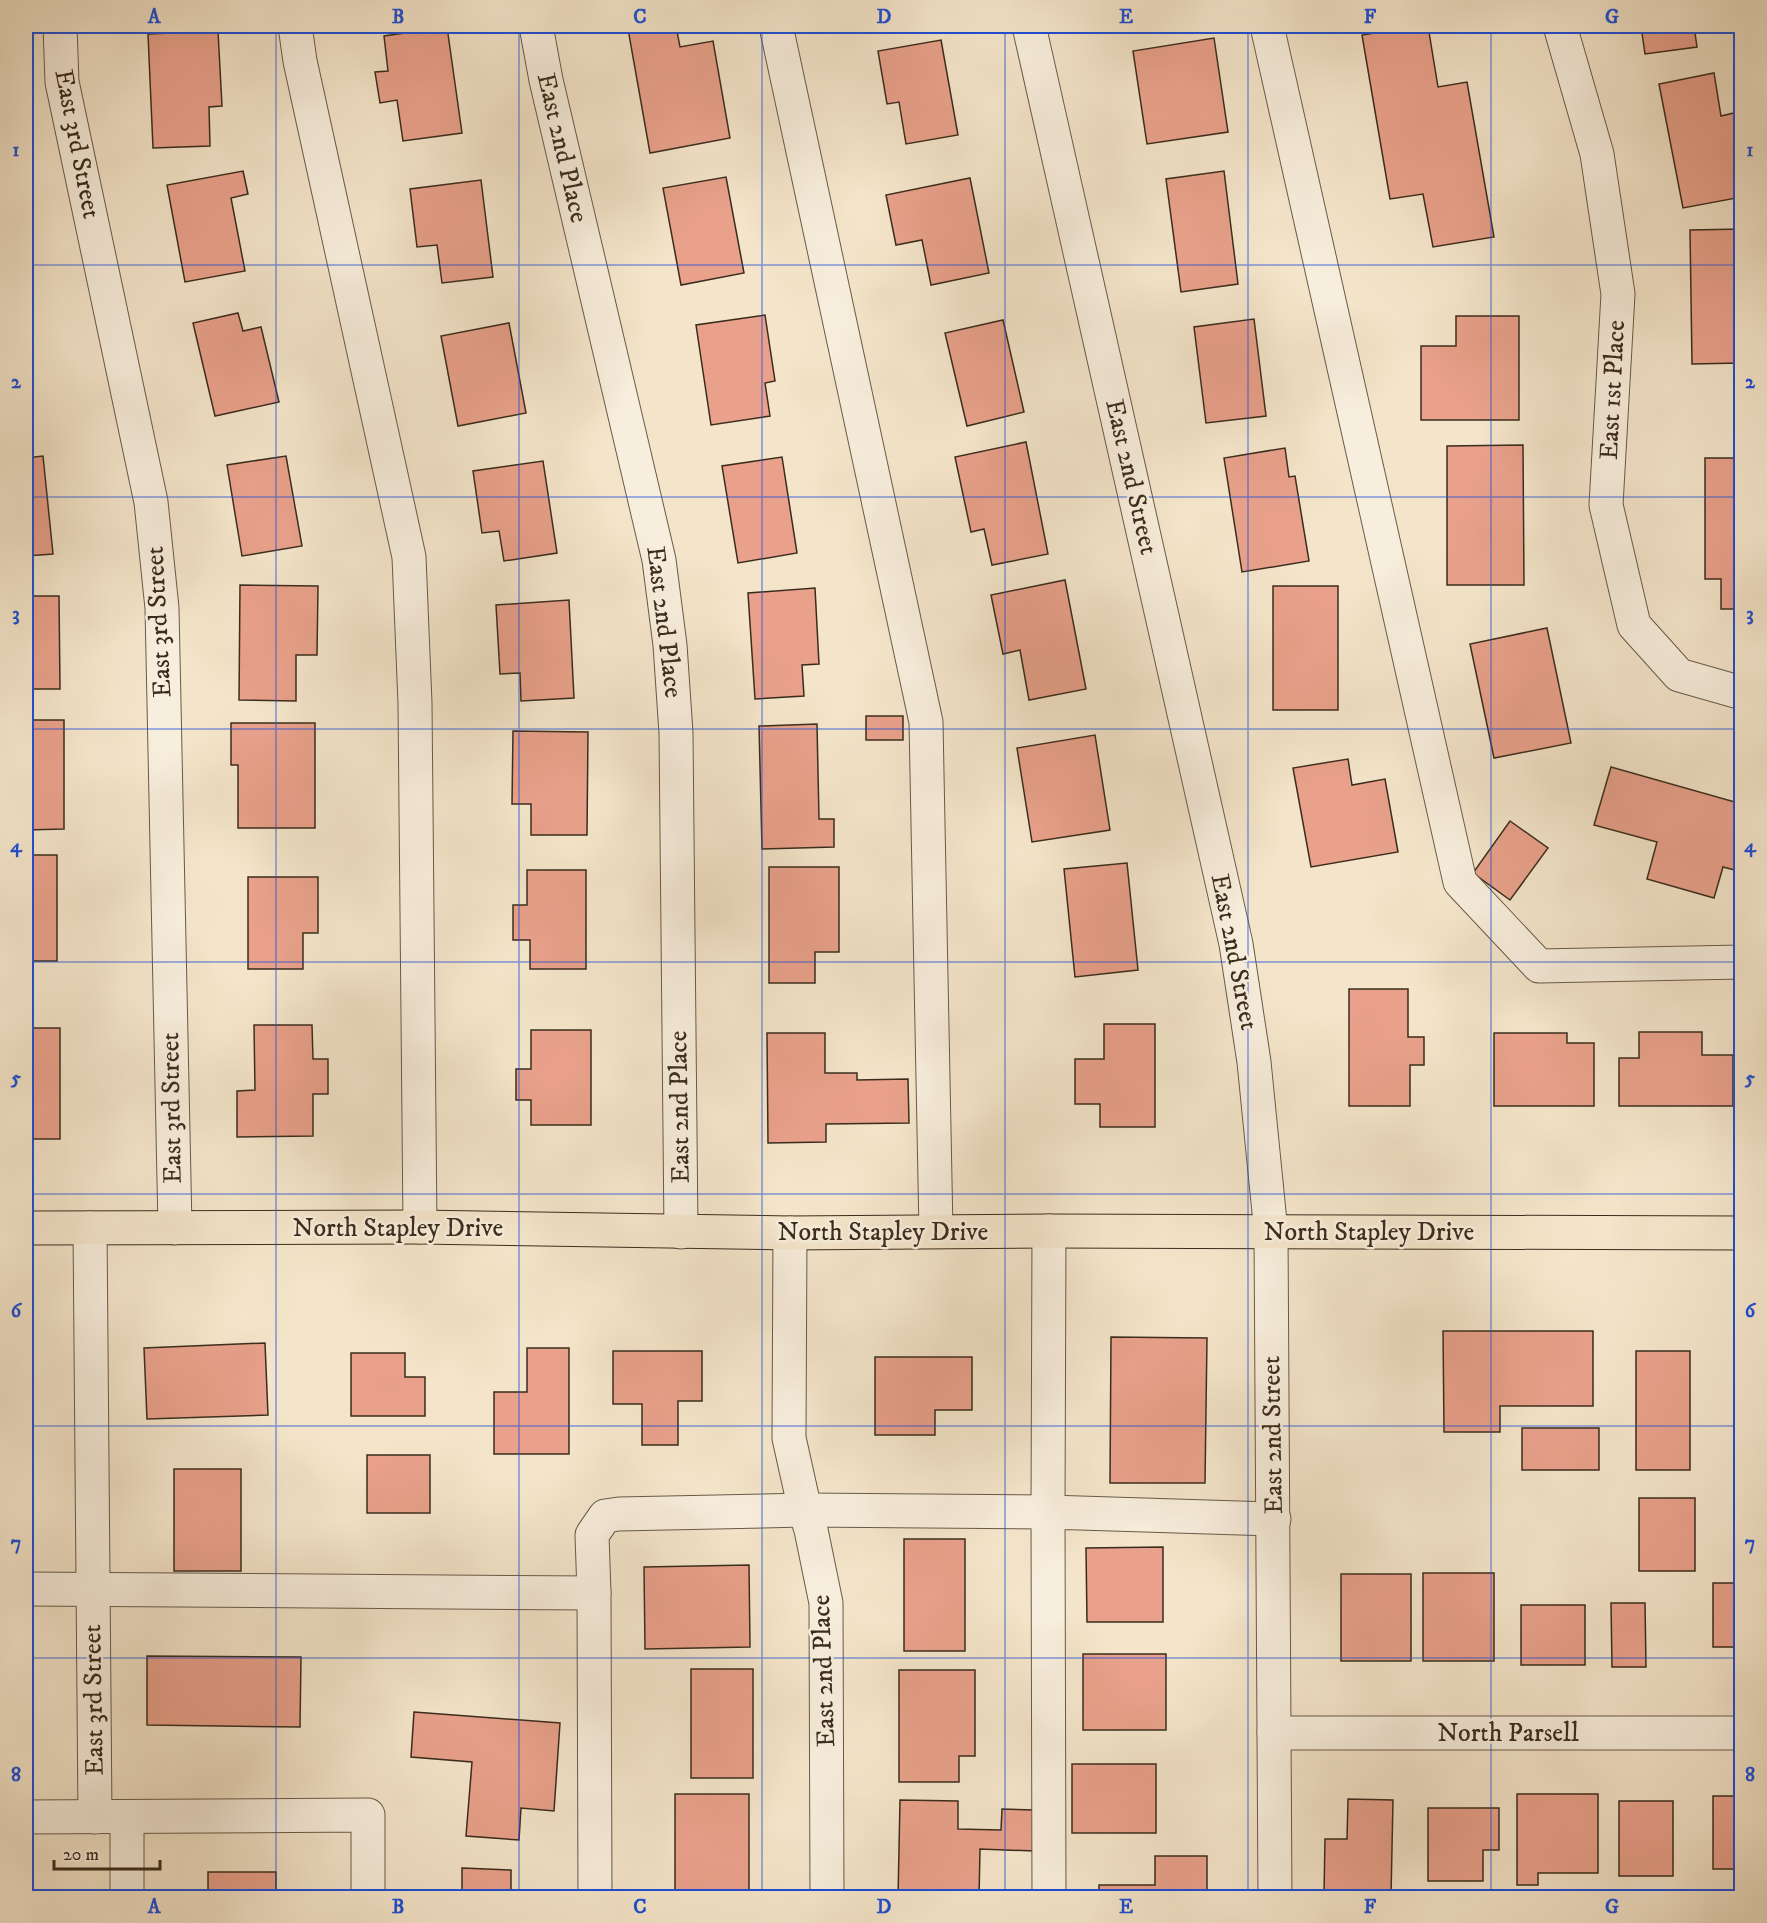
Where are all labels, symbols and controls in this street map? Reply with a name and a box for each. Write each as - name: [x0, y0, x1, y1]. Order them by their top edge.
- text: A: [147, 5, 162, 30]
- text: B: [392, 5, 404, 30]
- text: C: [633, 5, 647, 30]
- text: D: [877, 5, 892, 30]
- text: E: [1119, 5, 1133, 30]
- text: F: [1364, 5, 1377, 30]
- text: G: [1605, 5, 1619, 30]
- street label: East 3rd Street: [46, 67, 108, 221]
- street label: East 2nd Place: [529, 70, 595, 226]
- text: 1: [12, 138, 20, 163]
- text: 1: [1746, 138, 1754, 163]
- street label: East 1st Place: [1593, 319, 1633, 461]
- text: 2: [11, 370, 22, 395]
- text: 2: [1745, 370, 1756, 395]
- street label: East 2nd Street: [1097, 396, 1165, 558]
- street label: East 2nd Place: [638, 544, 690, 700]
- street label: East 3rd Street: [139, 546, 179, 698]
- text: 3: [12, 602, 20, 627]
- text: 3: [1746, 602, 1754, 627]
- text: 4: [10, 834, 23, 859]
- text: 4: [1744, 834, 1757, 859]
- street label: East 2nd Street: [1203, 871, 1265, 1033]
- street label: East 2nd Place: [662, 1030, 698, 1184]
- street label: East 3rd Street: [154, 1032, 190, 1184]
- text: 5: [10, 1066, 21, 1091]
- text: 5: [1744, 1066, 1755, 1091]
- street label: North Stapley Drive: [293, 1212, 503, 1245]
- street label: North Stapley Drive: [778, 1216, 988, 1249]
- street label: North Stapley Drive: [1264, 1216, 1474, 1249]
- text: 6: [11, 1299, 23, 1324]
- text: 6: [1745, 1299, 1757, 1324]
- street label: East 2nd Street: [1255, 1356, 1291, 1514]
- text: 7: [11, 1531, 21, 1556]
- text: 7: [1745, 1531, 1755, 1556]
- street label: East 2nd Place: [805, 1594, 843, 1748]
- street label: East 3rd Street: [76, 1624, 112, 1776]
- street label: North Parsell: [1437, 1717, 1579, 1750]
- text: 8: [11, 1763, 21, 1788]
- text: 8: [1745, 1763, 1755, 1788]
- scale bar: [54, 1833, 160, 1871]
- text: 20 m: [63, 1844, 99, 1866]
- text: A: [147, 1895, 162, 1920]
- text: B: [392, 1895, 404, 1920]
- text: C: [633, 1895, 647, 1920]
- text: D: [877, 1895, 892, 1920]
- text: E: [1119, 1895, 1133, 1920]
- text: F: [1364, 1895, 1377, 1920]
- text: G: [1605, 1895, 1619, 1920]

